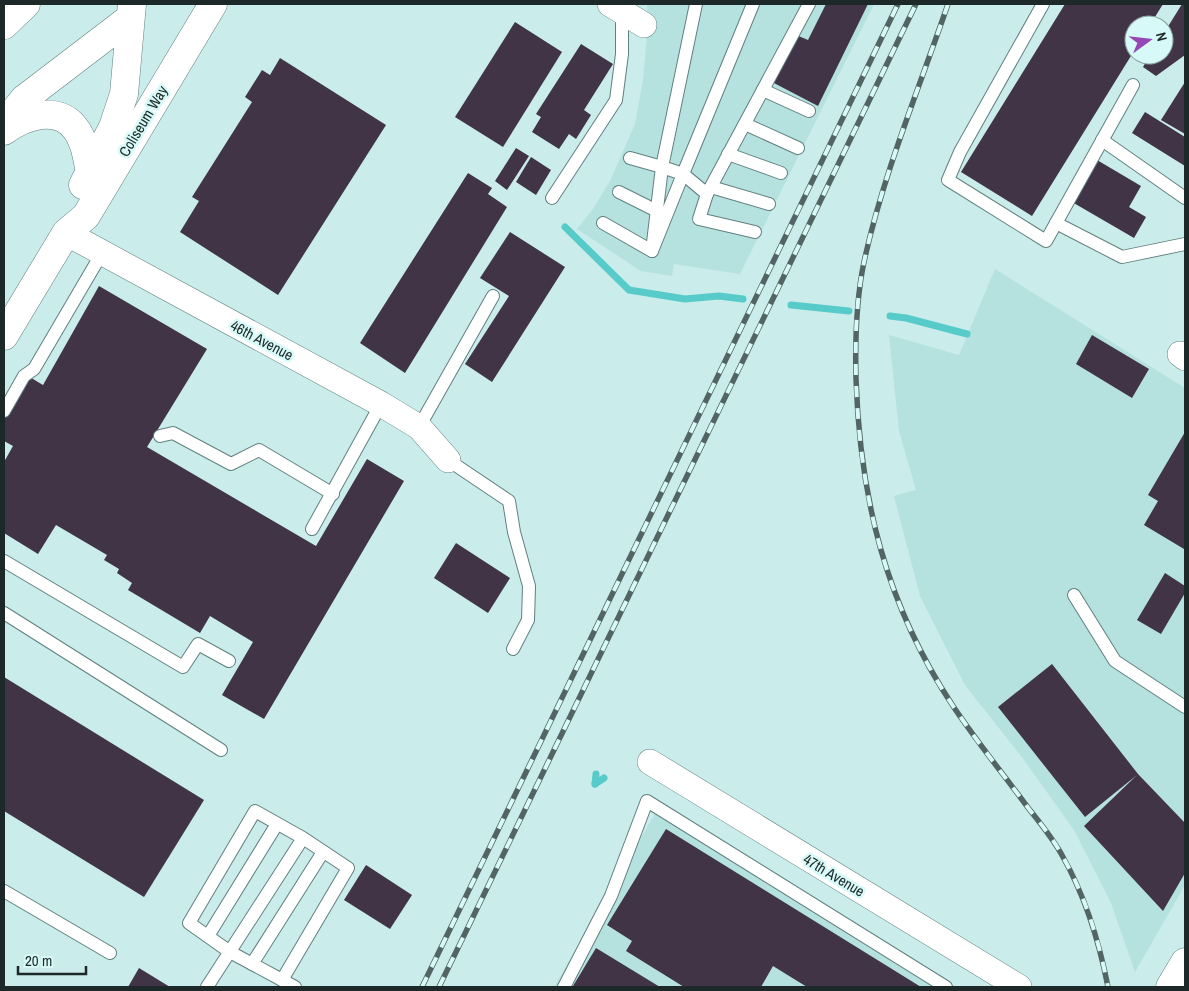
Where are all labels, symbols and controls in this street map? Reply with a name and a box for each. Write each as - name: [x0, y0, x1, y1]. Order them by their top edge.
- north arrow: [1124, 15, 1174, 65]
- text: N: [1152, 30, 1171, 43]
- street label: Coliseum Way: [114, 81, 173, 160]
- street label: 46th Avenue: [227, 315, 297, 365]
- street label: 47th Avenue: [799, 848, 869, 902]
- scale bar: [18, 944, 85, 976]
- text: 20 m: [25, 950, 52, 971]

